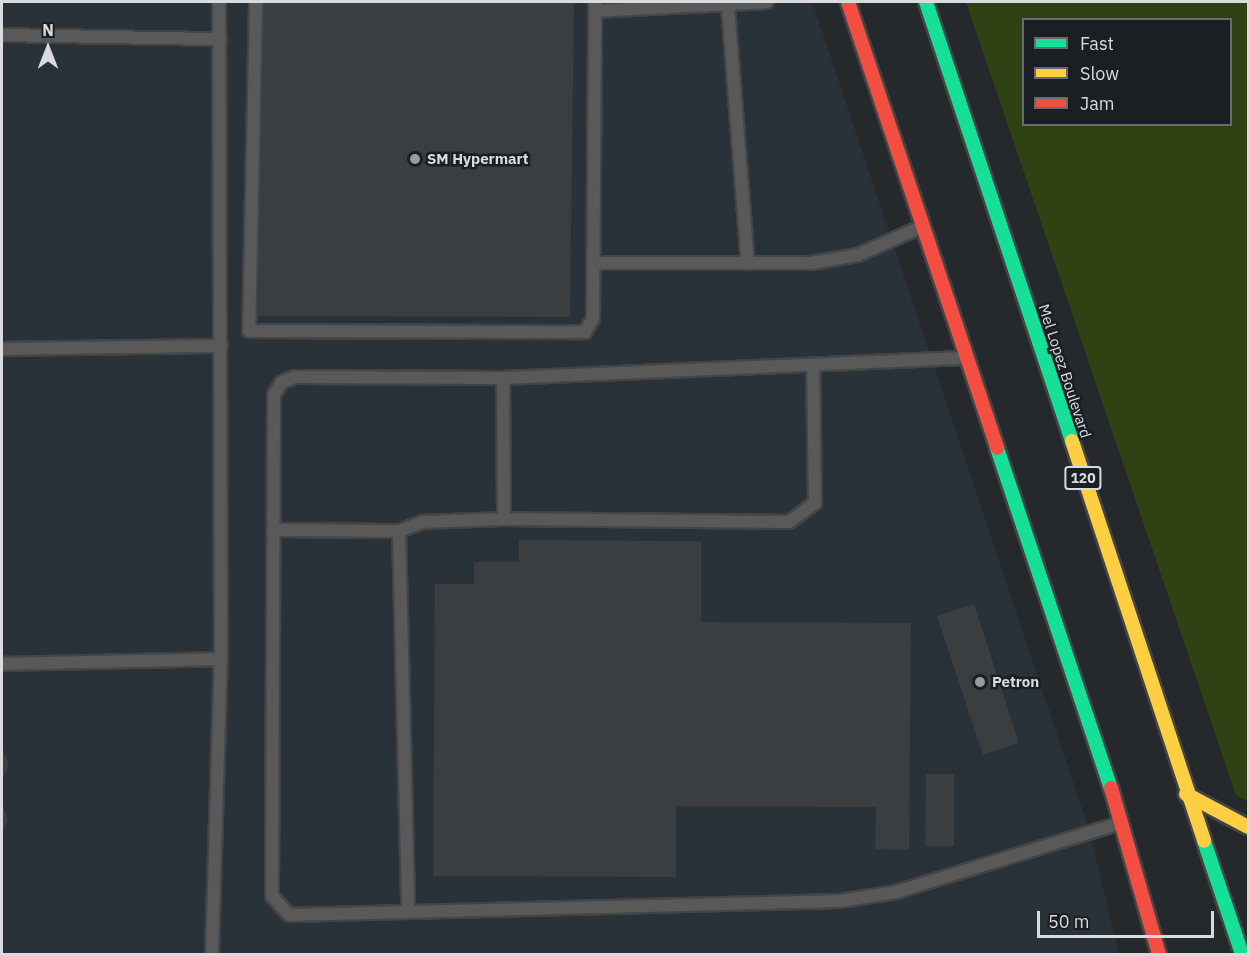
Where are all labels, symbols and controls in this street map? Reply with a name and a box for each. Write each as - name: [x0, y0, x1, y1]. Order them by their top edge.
- north arrow: [18, 18, 78, 78]
- legend: [1022, 18, 1232, 126]
- text: N: [42, 20, 54, 40]
- text: Fast: [1080, 32, 1114, 55]
- text: Slow: [1080, 62, 1119, 85]
- text: Jam: [1080, 92, 1115, 115]
- place label: SM Hypermart: [427, 150, 528, 168]
- marker: SM Hypermart: [408, 152, 422, 166]
- street label: Mel Lopez Boulevard: [1035, 302, 1095, 440]
- road number: 120: [1064, 467, 1102, 489]
- place label: Petron: [992, 673, 1039, 691]
- marker: Petron: [973, 675, 987, 689]
- scale bar: [1040, 899, 1217, 937]
- text: 50 m: [1048, 910, 1090, 933]

